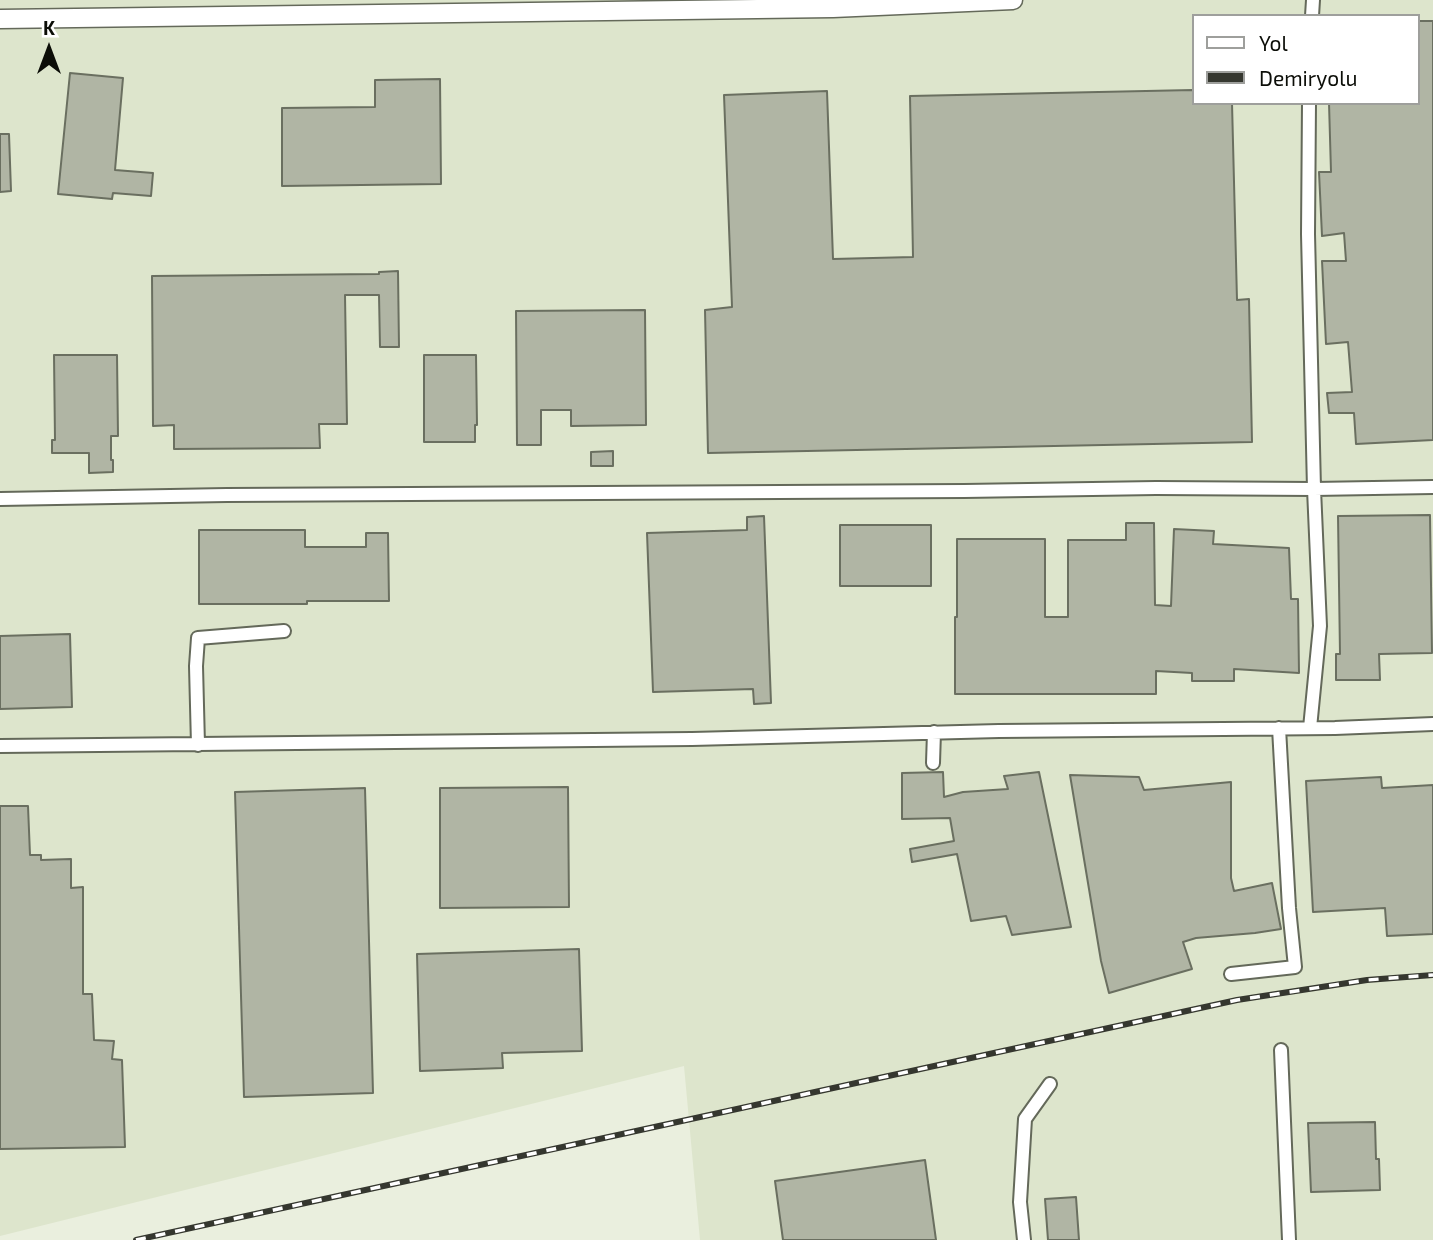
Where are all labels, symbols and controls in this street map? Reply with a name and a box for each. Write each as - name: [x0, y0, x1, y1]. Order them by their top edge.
- north arrow: [14, 14, 84, 84]
- legend: [1192, 14, 1419, 105]
- text: K: [43, 16, 55, 39]
- text: Yol: [1259, 30, 1288, 55]
- text: Demiryolu: [1259, 65, 1357, 90]

